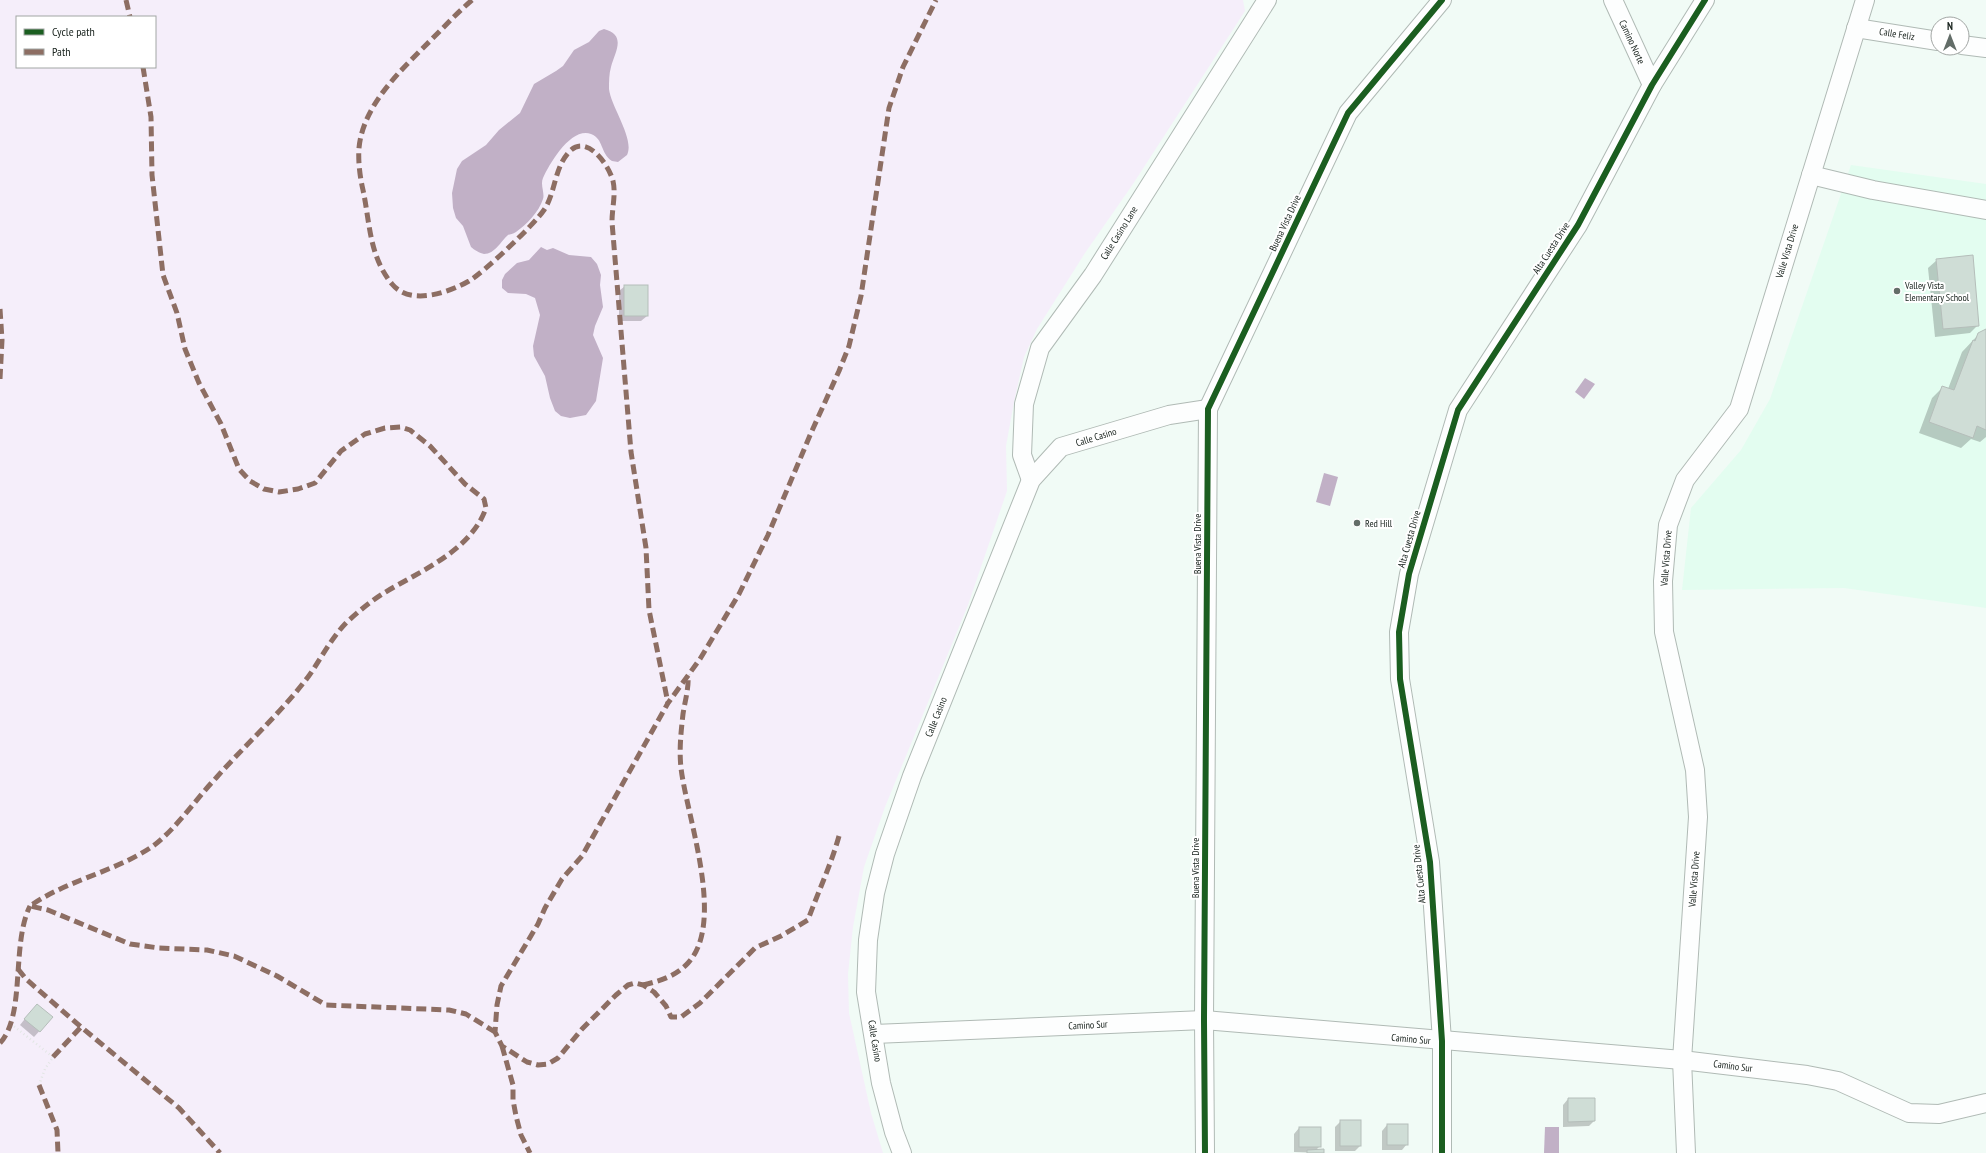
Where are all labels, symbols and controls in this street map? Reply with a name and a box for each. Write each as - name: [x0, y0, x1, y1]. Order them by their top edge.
- legend: [16, 16, 156, 68]
- north arrow: [1930, 16, 1970, 56]
- street label: Camino Norte: [1616, 18, 1648, 66]
- text: N: [1947, 19, 1953, 33]
- text: Cycle path: [52, 24, 95, 39]
- street label: Calle Feliz: [1878, 25, 1916, 43]
- text: Path: [52, 44, 70, 59]
- street label: Buena Vista Drive: [1266, 193, 1304, 253]
- street label: Calle Casino Lane: [1097, 204, 1141, 262]
- street label: Alta Cuesta Drive: [1529, 220, 1573, 276]
- street label: Valle Vista Drive: [1772, 222, 1801, 281]
- place label: Valley Vista Elementary School: [1904, 279, 1970, 304]
- marker: Valley Vista Elementary School: [1892, 286, 1902, 296]
- street label: Calle Casino: [1074, 425, 1118, 449]
- street label: Alta Cuesta Drive: [1395, 509, 1423, 569]
- street label: Buena Vista Drive: [1191, 514, 1204, 574]
- place label: Red Hill: [1365, 517, 1393, 530]
- marker: Red Hill: [1352, 518, 1362, 528]
- street label: Valle Vista Drive: [1657, 530, 1674, 587]
- street label: Calle Casino: [922, 695, 950, 739]
- street label: Buena Vista Drive: [1189, 838, 1202, 898]
- street label: Alta Cuesta Drive: [1409, 844, 1429, 904]
- street label: Valle Vista Drive: [1685, 851, 1702, 908]
- street label: Camino Sur: [1068, 1017, 1108, 1033]
- street label: Calle Casino: [865, 1019, 885, 1063]
- street label: Camino Sur: [1391, 1031, 1431, 1047]
- street label: Camino Sur: [1713, 1057, 1754, 1075]

